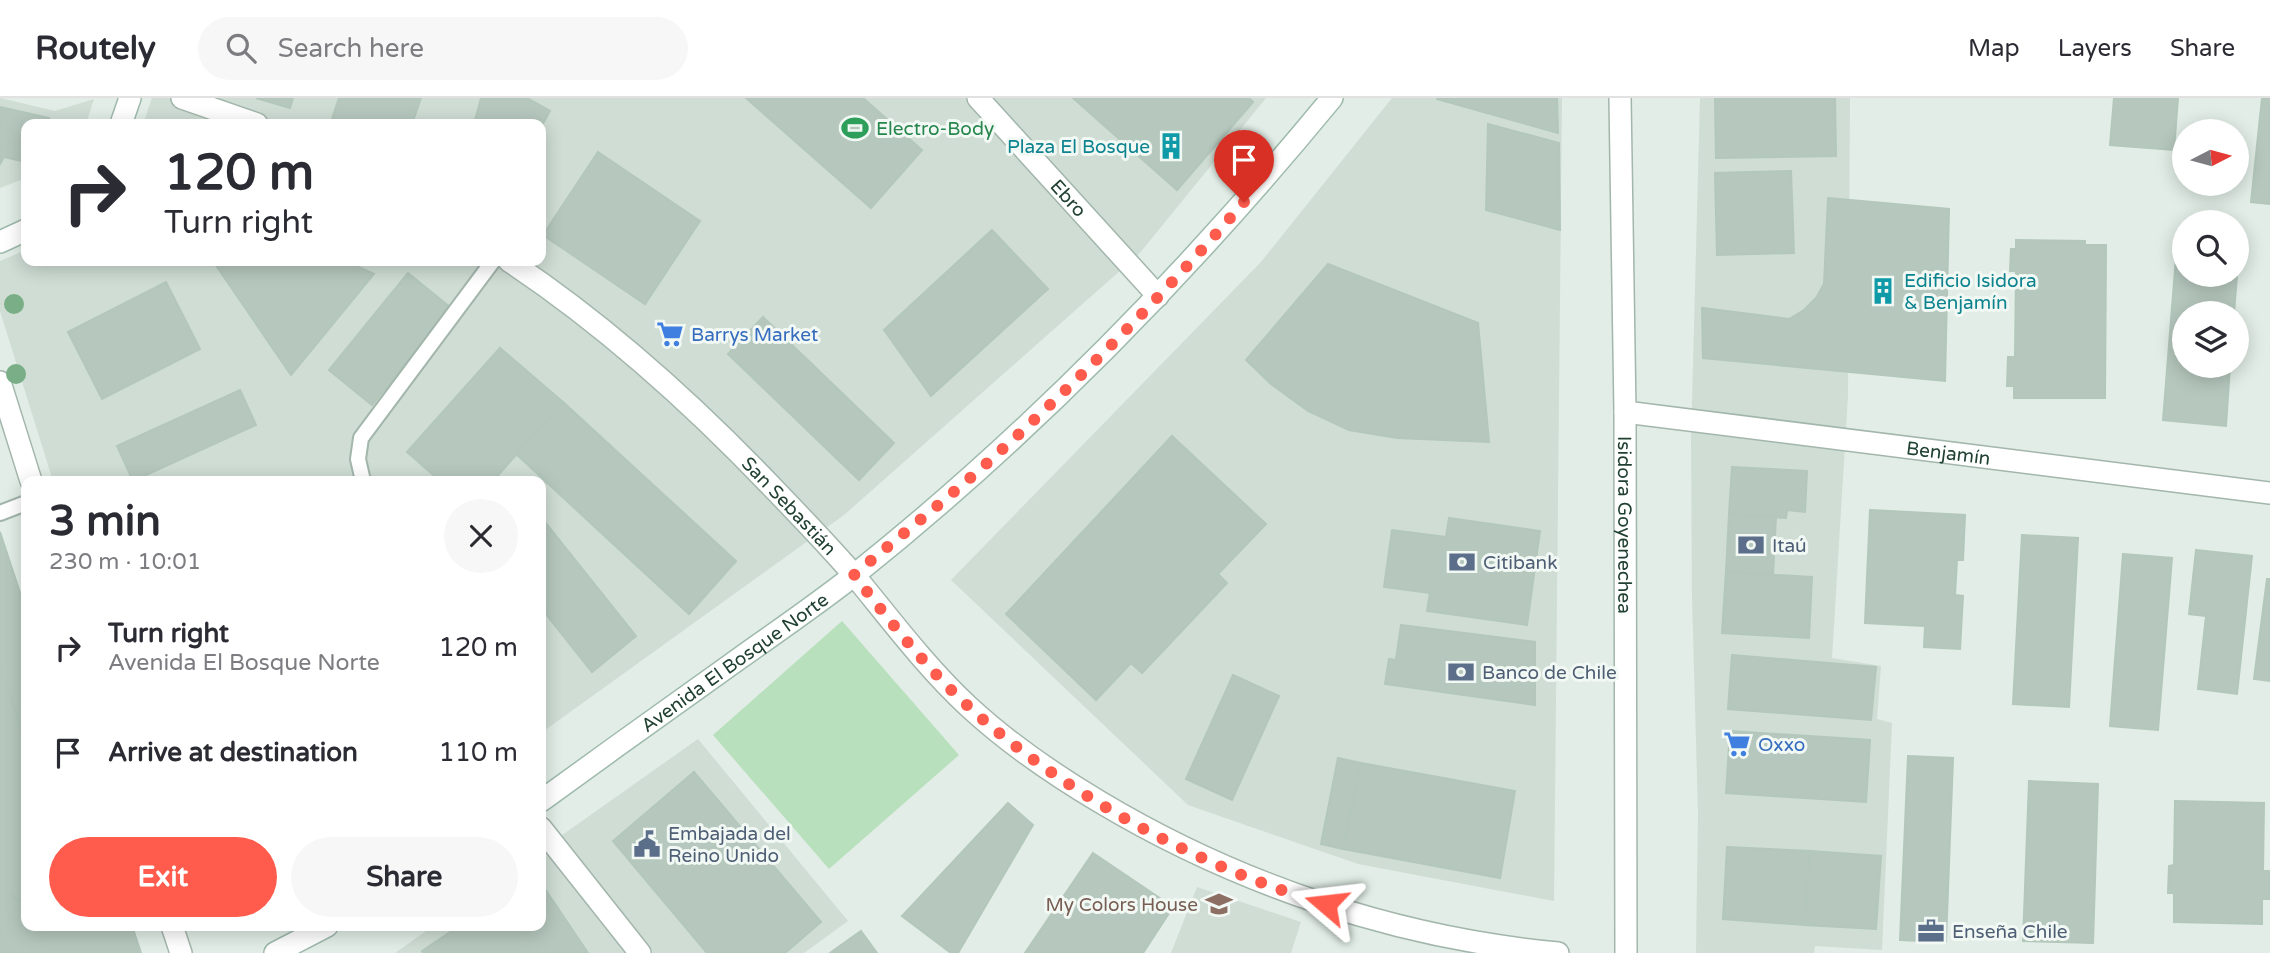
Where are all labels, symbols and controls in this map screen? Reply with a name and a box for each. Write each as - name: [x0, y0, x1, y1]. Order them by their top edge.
- search box: [198, 17, 688, 80]
- text: Routely: [35, 29, 156, 68]
- icon: search: [222, 29, 260, 67]
- text: Search here: [278, 33, 424, 64]
- text: Map: [1968, 34, 2020, 63]
- text: Layers: [2058, 34, 2132, 63]
- text: Share: [2170, 34, 2235, 63]
- sports icon: Electro-Body: [840, 113, 870, 143]
- place label: Electro-Body: [876, 118, 994, 140]
- north arrow: [2172, 119, 2249, 196]
- map controls: [2172, 119, 2249, 378]
- pin: [1214, 130, 1274, 202]
- building icon: Plaza El Bosque: [1156, 131, 1186, 161]
- place label: Plaza El Bosque: [1007, 136, 1150, 158]
- icon: arrive: [1225, 141, 1263, 179]
- text: 120 m: [164, 144, 314, 203]
- icon: right: [49, 147, 140, 238]
- street label: Ebro: [1046, 175, 1091, 222]
- text: Turn right: [164, 204, 313, 242]
- button: search: [2172, 210, 2249, 287]
- place label: Edificio Isidora & Benjamín: [1904, 270, 2037, 314]
- building icon: Edificio Isidora & Benjamín: [1868, 276, 1898, 306]
- button: layers: [2172, 301, 2249, 378]
- supermarket icon: Barrys Market: [655, 319, 685, 349]
- place label: Barrys Market: [691, 324, 818, 346]
- street label: Isidora Goyenechea: [1613, 436, 1635, 614]
- street label: Benjamín: [1905, 437, 1992, 470]
- street label: San Sebastián: [737, 452, 841, 560]
- text: 3 min: [49, 496, 161, 547]
- button: close: [444, 499, 518, 573]
- bank icon: Itaú: [1736, 530, 1766, 560]
- place label: Itaú: [1772, 535, 1807, 557]
- bank icon: Citibank: [1447, 547, 1477, 577]
- text: 230 m · 10:01: [49, 548, 201, 576]
- place label: Citibank: [1483, 552, 1558, 574]
- street label: Avenida El Bosque Norte: [637, 589, 833, 737]
- text: Turn right: [108, 618, 229, 649]
- icon: right: [49, 629, 87, 667]
- text: 120 m: [438, 632, 518, 663]
- text: Avenida El Bosque Norte: [108, 649, 380, 677]
- bank icon: Banco de Chile: [1446, 657, 1476, 687]
- place label: Banco de Chile: [1482, 662, 1617, 684]
- supermarket icon: Oxxo: [1722, 729, 1752, 759]
- icon: arrive: [49, 734, 87, 772]
- place label: Oxxo: [1758, 734, 1805, 756]
- text: Arrive at destination: [108, 737, 358, 768]
- text: 110 m: [438, 737, 518, 768]
- place label: Embajada del Reino Unido: [668, 823, 791, 867]
- public building icon: Embajada del Reino Unido: [632, 829, 662, 859]
- button: Exit: [49, 837, 277, 917]
- button: Share: [291, 837, 518, 917]
- position arrow: [1289, 867, 1363, 941]
- school or university icon: My Colors House: [1204, 889, 1234, 919]
- place label: My Colors House: [1046, 894, 1198, 916]
- office icon: Enseña Chile: [1916, 916, 1946, 946]
- place label: Enseña Chile: [1952, 921, 2068, 943]

